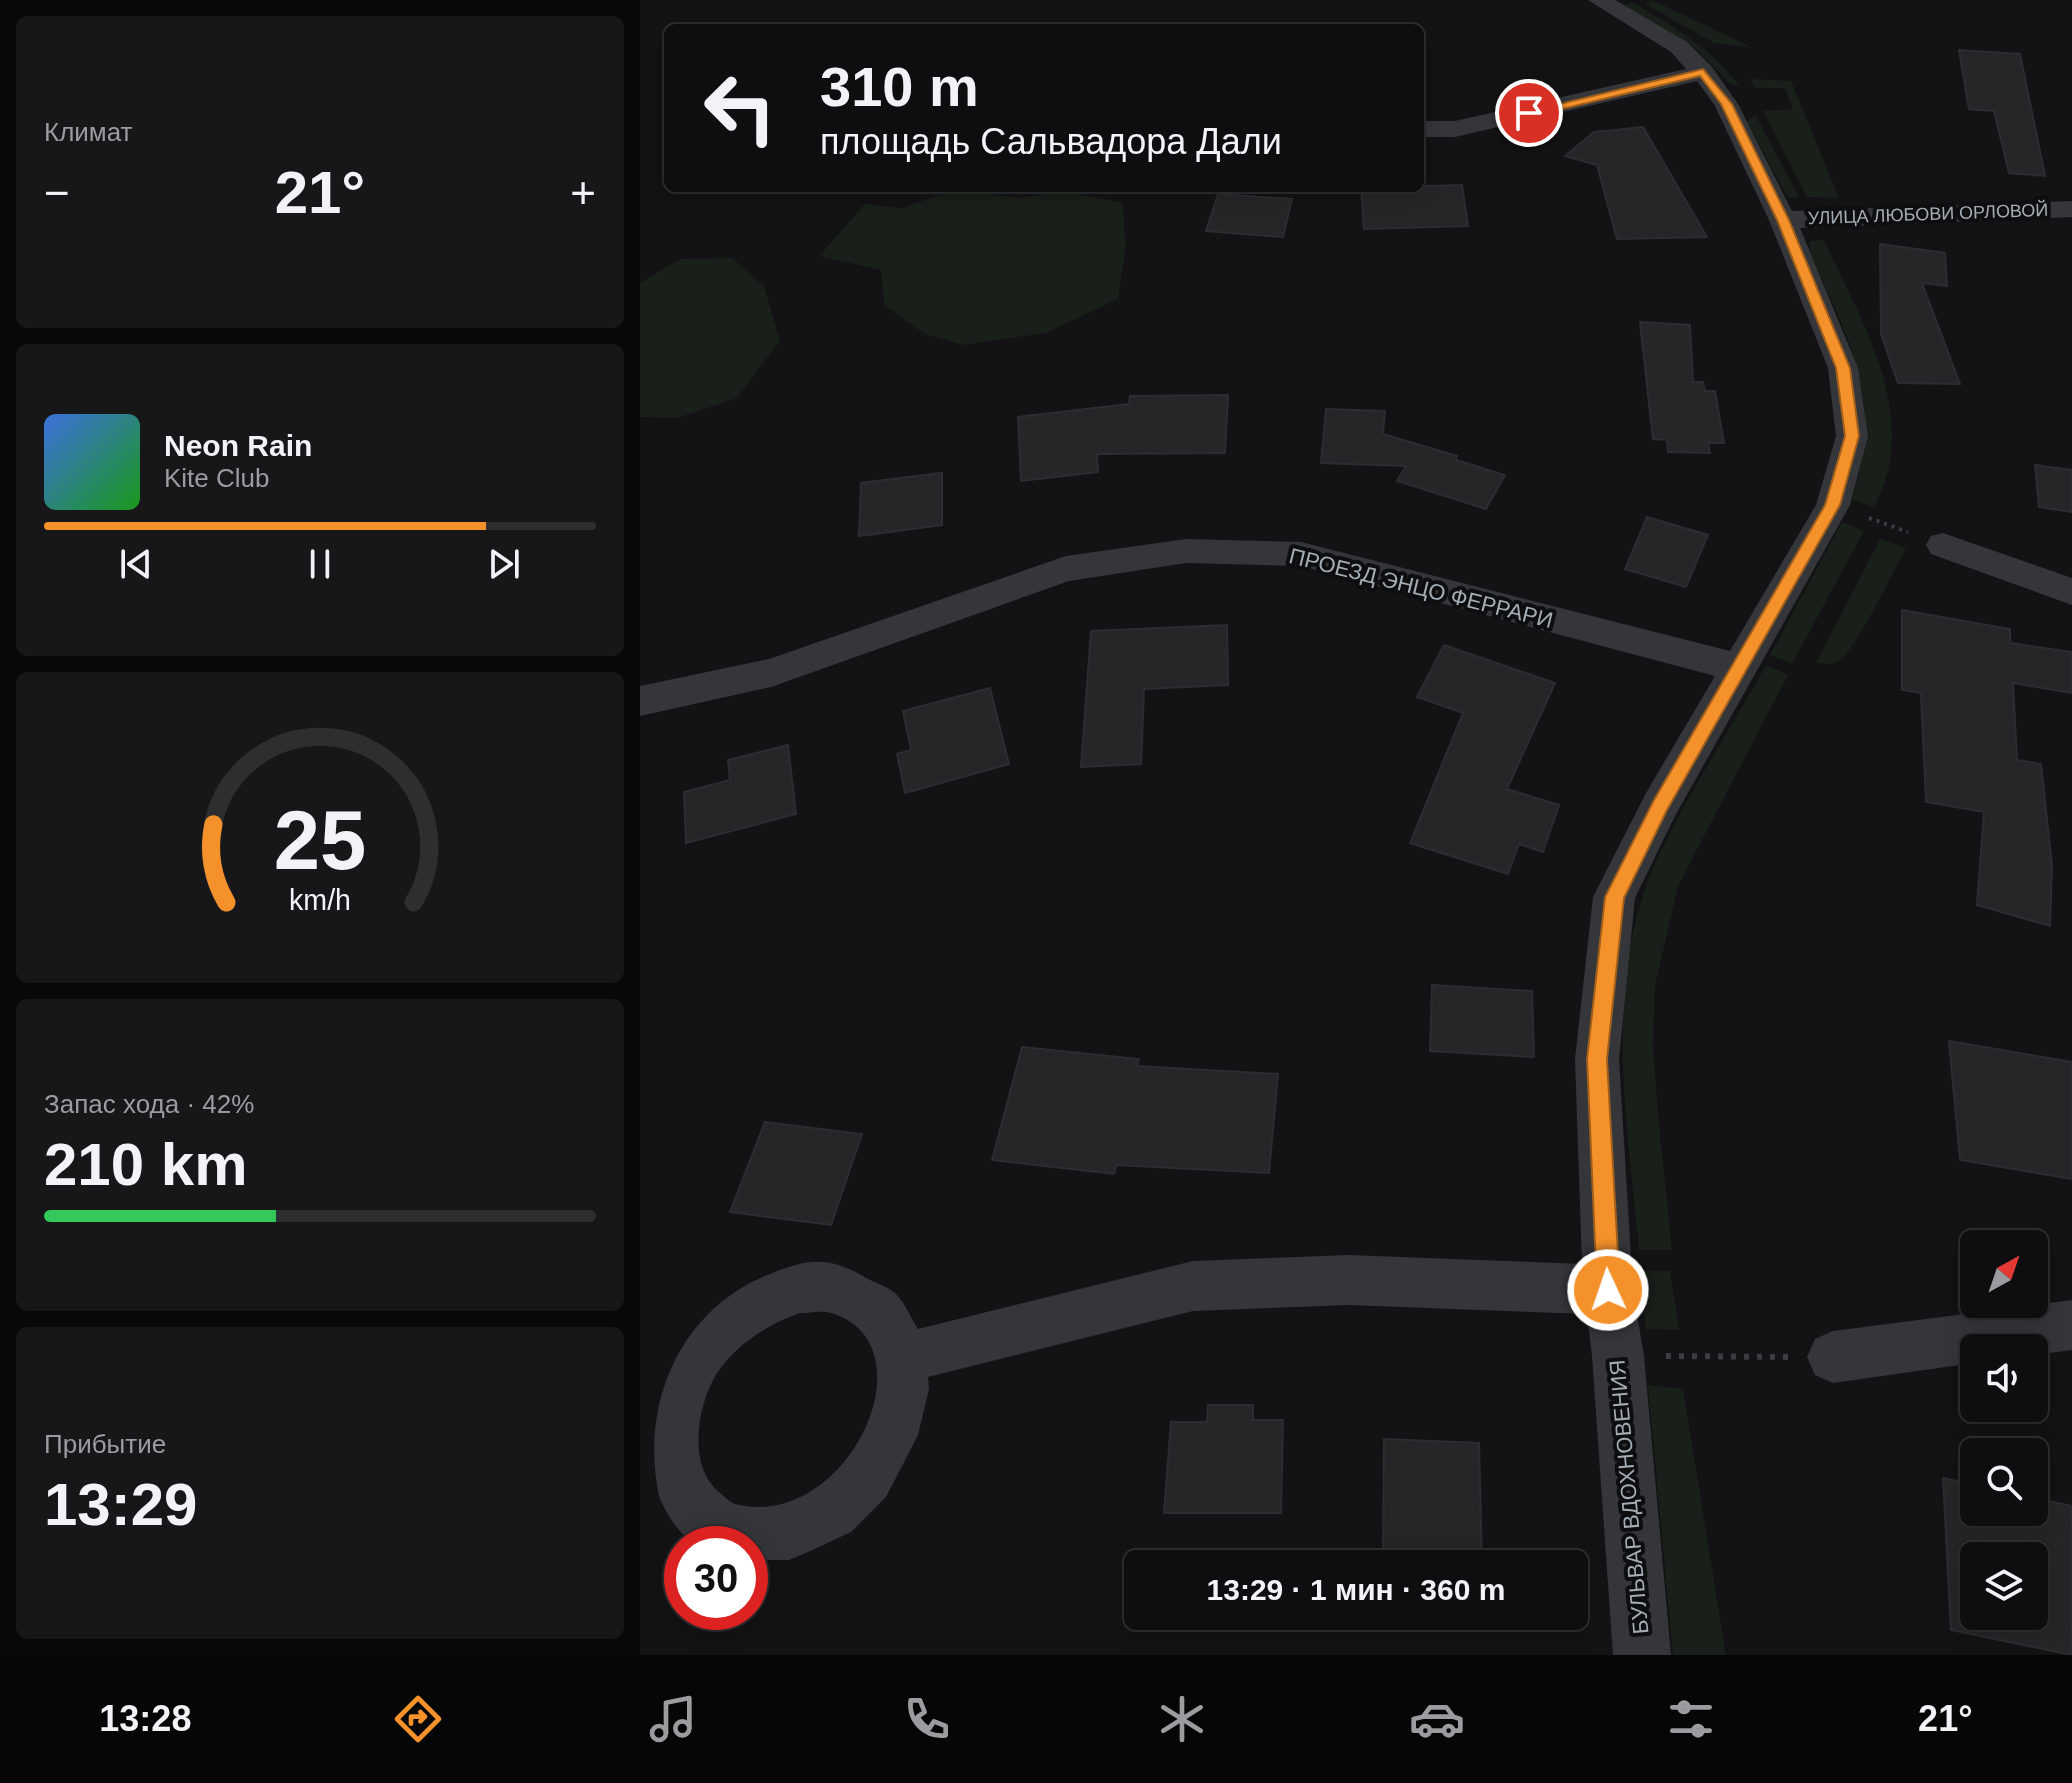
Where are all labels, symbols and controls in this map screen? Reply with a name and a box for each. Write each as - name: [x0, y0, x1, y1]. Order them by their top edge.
- text: 310 m: [820, 55, 979, 118]
- icon: left: [688, 56, 792, 160]
- pin: [1495, 79, 1563, 147]
- icon: arrive: [1507, 91, 1551, 135]
- text: Климат: [44, 117, 133, 147]
- text: площадь Сальвадора Дали: [820, 121, 1282, 162]
- text: 21°: [275, 159, 365, 226]
- text: −: [44, 168, 70, 217]
- text: +: [570, 168, 596, 217]
- street label: УЛИЦА ЛЮБОВИ ОРЛОВОЙ: [1807, 199, 2049, 228]
- text: Neon Rain: [164, 429, 312, 462]
- text: Kite Club: [164, 463, 270, 493]
- icon: previous: [114, 542, 158, 586]
- icon: pause: [298, 542, 342, 586]
- icon: next: [482, 542, 526, 586]
- street label: ПРОЕЗД ЭНЦО ФЕРРАРИ: [1287, 543, 1555, 633]
- text: 25: [274, 794, 366, 887]
- text: km/h: [289, 885, 351, 917]
- text: Запас хода · 42%: [44, 1089, 254, 1119]
- text: 210 km: [44, 1131, 248, 1198]
- north arrow: [1960, 1230, 2048, 1318]
- map controls: [1960, 1230, 2048, 1630]
- position arrow: [1566, 1248, 1650, 1332]
- button: sound: [1960, 1334, 2048, 1422]
- street label: БУЛЬВАР ВДОХНОВЕНИЯ: [1605, 1359, 1653, 1635]
- text: Прибытие: [44, 1429, 166, 1459]
- button: search: [1960, 1438, 2048, 1526]
- text: 13:29: [44, 1471, 197, 1538]
- speed limit sign: 30: [664, 1526, 768, 1630]
- button: layers: [1960, 1542, 2048, 1630]
- text: 13:29 · 1 мин · 360 m: [1207, 1573, 1505, 1606]
- icon: directions: [390, 1691, 446, 1747]
- icon: music: [645, 1691, 701, 1747]
- icon: phone: [899, 1691, 955, 1747]
- icon: climate: [1154, 1691, 1210, 1747]
- icon: car: [1409, 1691, 1465, 1747]
- icon: filters: [1663, 1691, 1719, 1747]
- text: 13:28: [99, 1698, 191, 1739]
- text: 21°: [1918, 1698, 1973, 1739]

